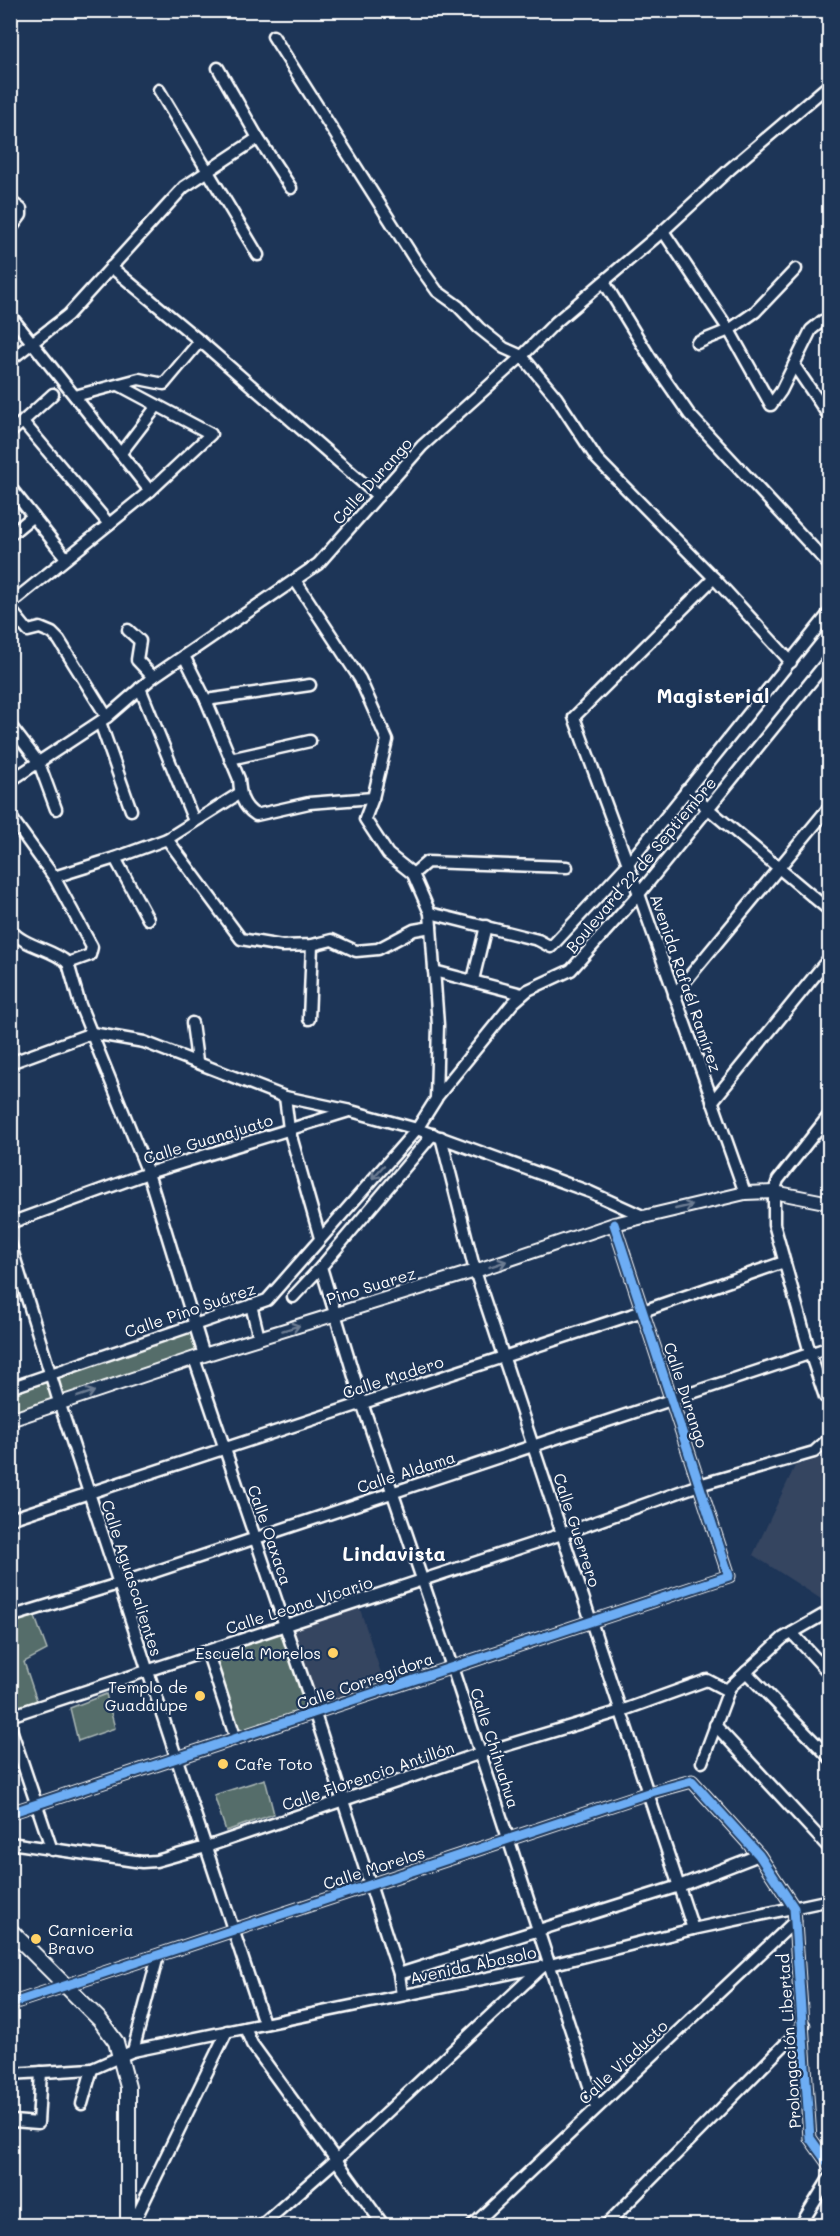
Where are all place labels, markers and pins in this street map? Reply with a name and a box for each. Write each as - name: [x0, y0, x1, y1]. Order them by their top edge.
- place label: Escuela Morelos: [195, 1642, 321, 1663]
- marker: Escuela Morelos: [326, 1646, 340, 1660]
- place label: Templo de Guadalupe: [105, 1676, 188, 1715]
- marker: Templo de Guadalupe: [193, 1689, 207, 1703]
- place label: Cafe Toto: [235, 1753, 313, 1774]
- marker: Cafe Toto: [216, 1757, 230, 1771]
- place label: Carniceria Bravo: [48, 1919, 133, 1958]
- marker: Carniceria Bravo: [29, 1932, 43, 1946]

